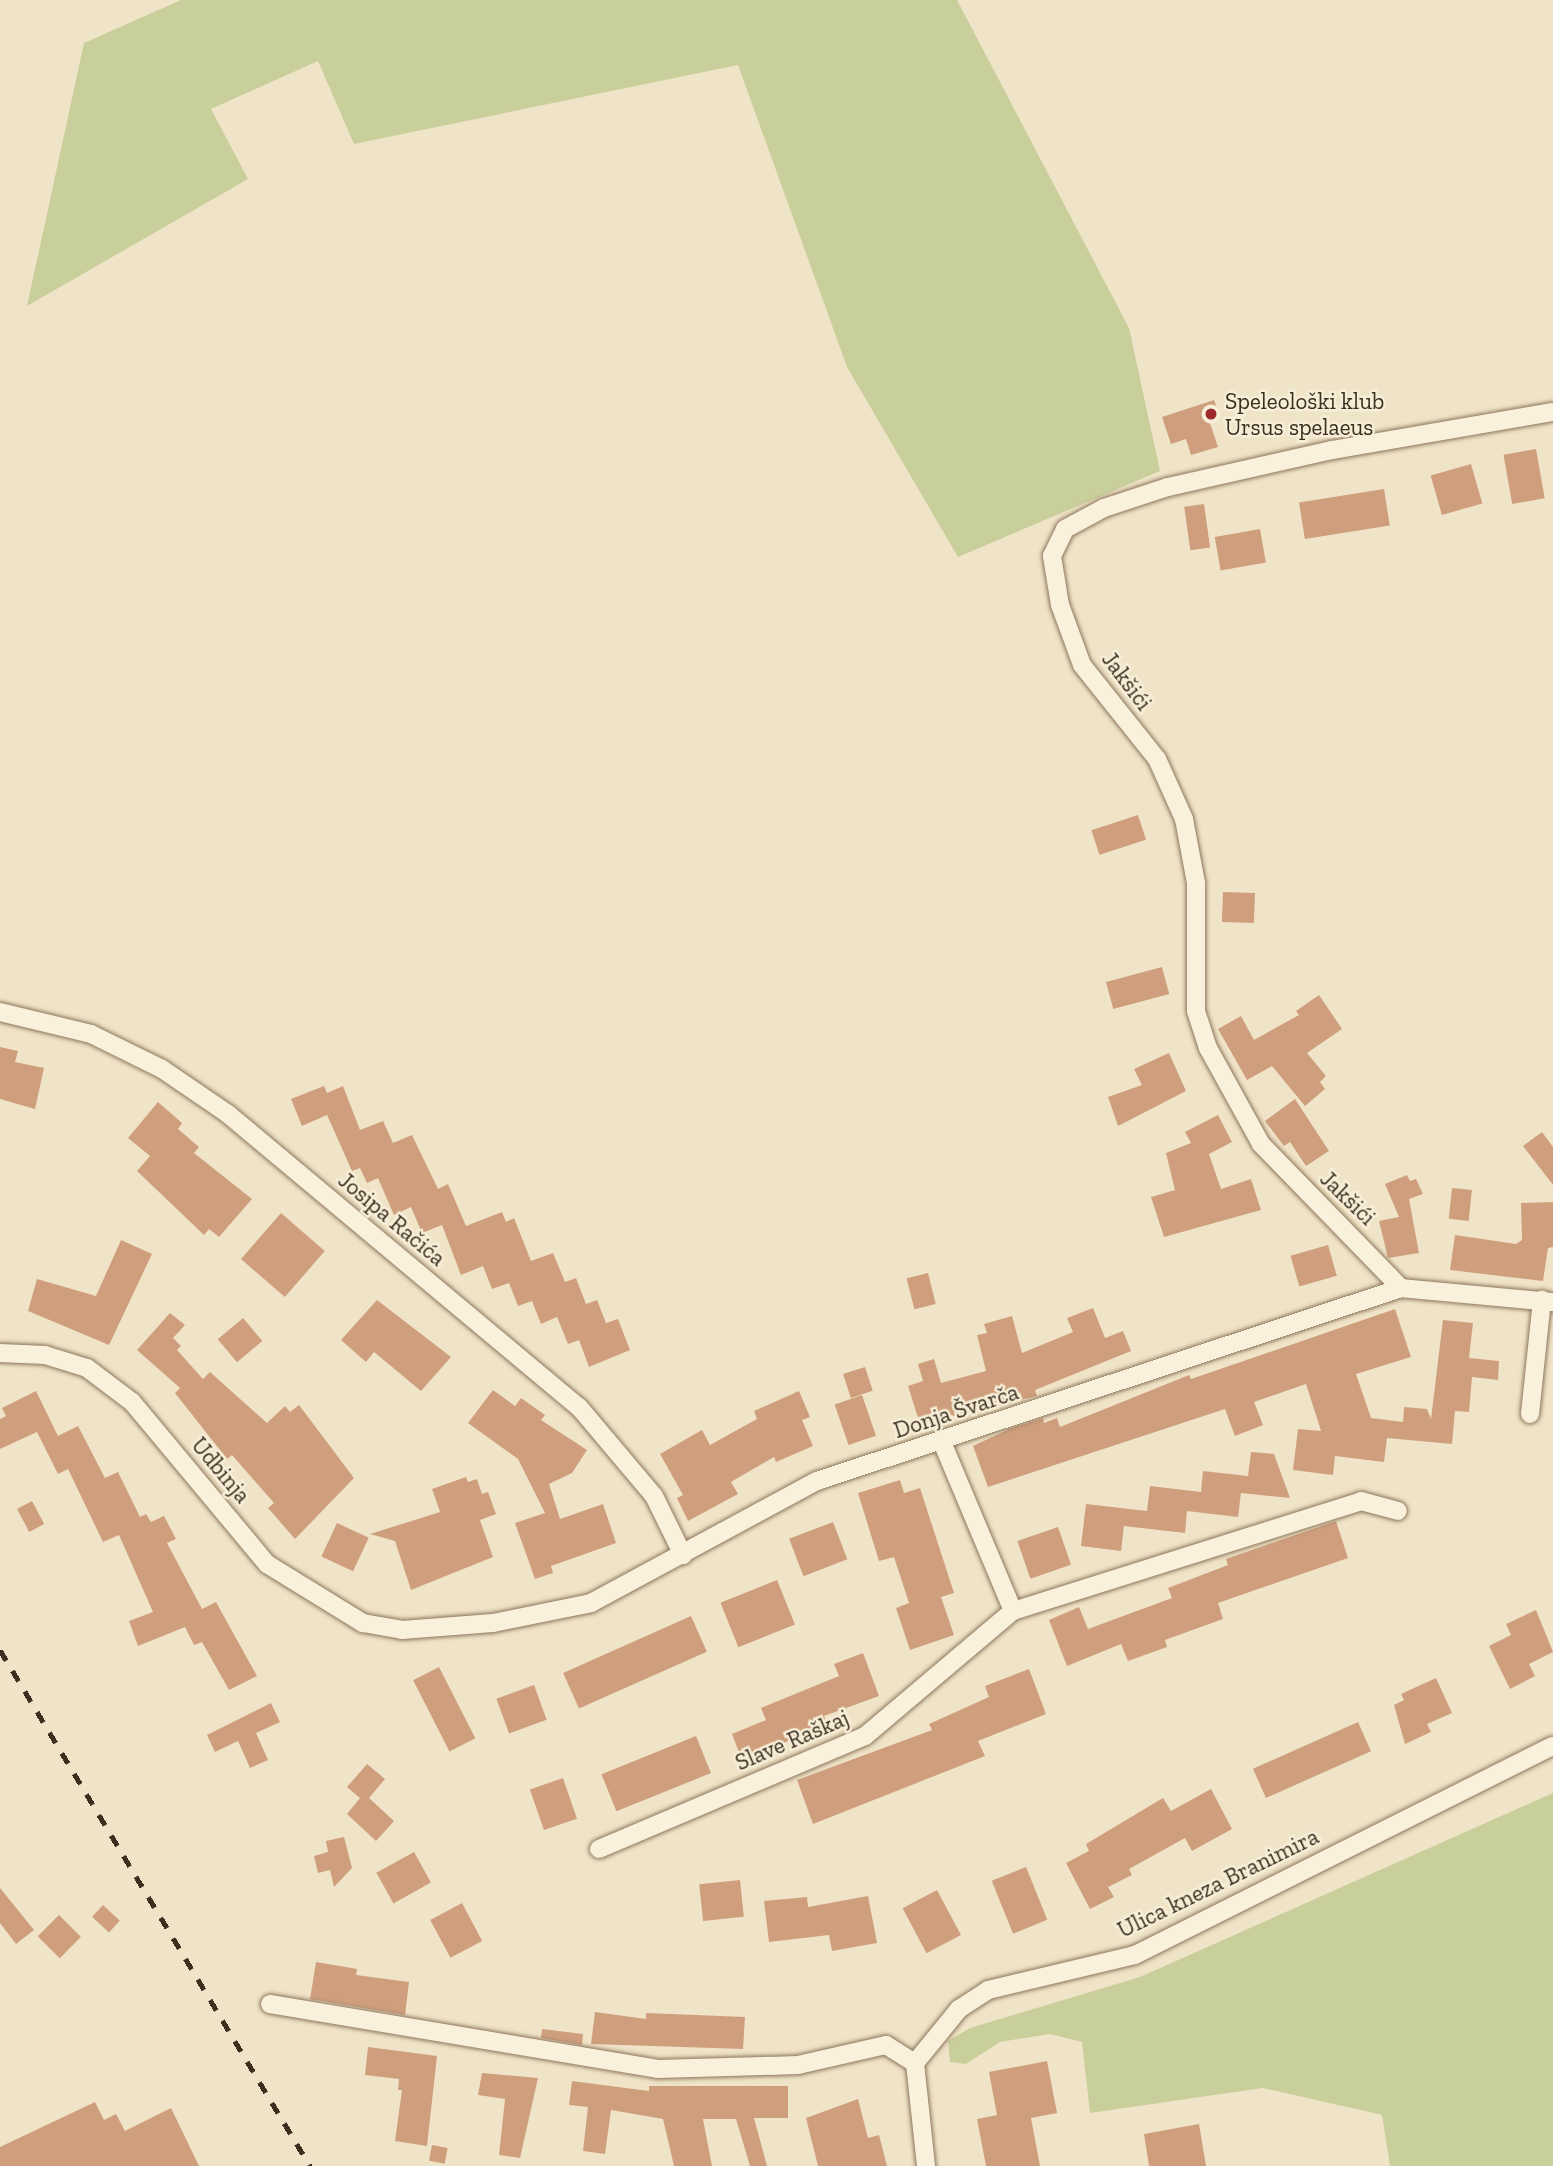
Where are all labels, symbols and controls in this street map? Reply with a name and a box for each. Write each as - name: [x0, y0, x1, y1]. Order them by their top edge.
- place label: Speleološki klub Ursus spelaeus: [1225, 387, 1384, 441]
- marker: Speleološki klub Ursus spelaeus: [1203, 406, 1219, 422]
- street label: Jakšići: [1096, 646, 1158, 716]
- street label: Jakšići: [1314, 1165, 1382, 1231]
- street label: Josipa Račića: [333, 1166, 451, 1272]
- street label: Donja Švarča: [890, 1378, 1022, 1444]
- street label: Udbinja: [186, 1432, 256, 1508]
- street label: Slave Raškaj: [731, 1704, 853, 1776]
- street label: Ulica kneza Branimira: [1113, 1822, 1323, 1944]

